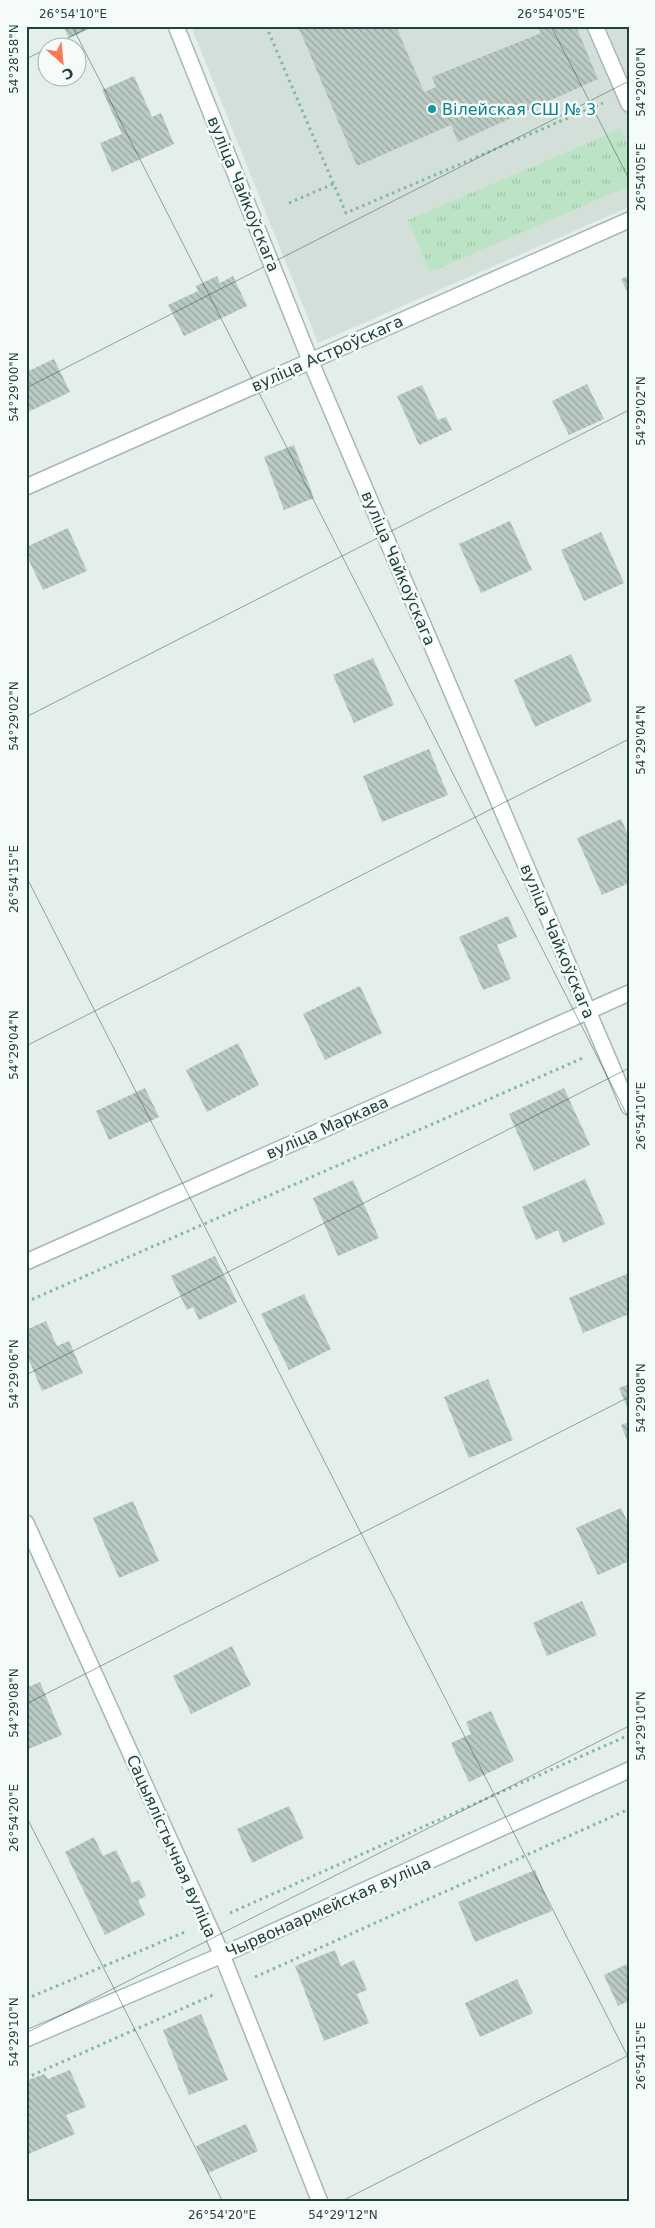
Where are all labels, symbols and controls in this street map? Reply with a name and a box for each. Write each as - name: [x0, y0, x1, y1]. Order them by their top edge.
- text: 26°54'10"E: [39, 7, 107, 21]
- text: 26°54'05"E: [517, 7, 585, 21]
- text: 54°28'58"N: [7, 24, 21, 94]
- north arrow: [38, 38, 88, 88]
- text: 54°29'00"N: [634, 47, 648, 117]
- text: С: [60, 64, 76, 83]
- place label: Вілейская СШ № 3: [442, 100, 596, 119]
- marker: Вілейская СШ № 3: [426, 103, 438, 115]
- street label: вуліца Чайкоўскага: [204, 114, 283, 275]
- text: 26°54'05"E: [634, 143, 648, 211]
- street label: вуліца Астроўскага: [248, 311, 406, 396]
- text: 54°29'00"N: [7, 352, 21, 422]
- text: 54°29'02"N: [634, 376, 648, 446]
- street label: вуліца Чайкоўскага: [357, 488, 440, 648]
- text: 54°29'02"N: [7, 681, 21, 751]
- text: 54°29'04"N: [634, 705, 648, 775]
- text: 26°54'15"E: [7, 845, 21, 913]
- street label: вуліца Чайкоўскага: [516, 861, 599, 1021]
- text: 54°29'04"N: [7, 1010, 21, 1080]
- text: 26°54'10"E: [634, 1082, 648, 1150]
- street label: вуліца Маркава: [263, 1092, 391, 1163]
- text: 54°29'06"N: [7, 1339, 21, 1409]
- text: 54°29'08"N: [634, 1363, 648, 1433]
- text: 54°29'08"N: [7, 1668, 21, 1738]
- text: 54°29'10"N: [634, 1691, 648, 1761]
- street label: Сацыялістычная вуліца: [123, 1752, 221, 1941]
- text: 26°54'20"E: [7, 1784, 21, 1852]
- street label: Чырвонаармейская вуліца: [223, 1853, 434, 1961]
- text: 54°29'10"N: [7, 1997, 21, 2067]
- text: 26°54'15"E: [634, 2022, 648, 2090]
- text: 26°54'20"E: [188, 2208, 256, 2222]
- text: 54°29'12"N: [308, 2208, 378, 2222]

